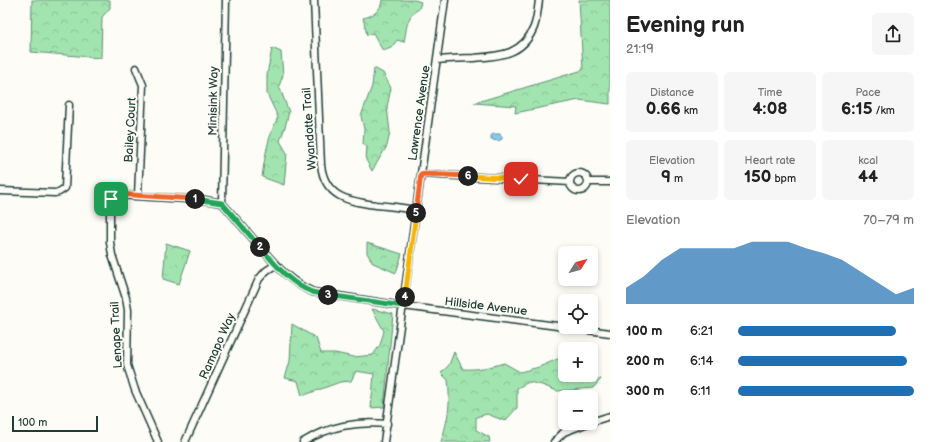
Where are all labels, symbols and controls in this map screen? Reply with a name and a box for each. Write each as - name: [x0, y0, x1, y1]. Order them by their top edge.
- text: Evening run: [626, 12, 745, 39]
- button: share: [872, 13, 914, 55]
- text: 21:19: [626, 41, 654, 57]
- street label: Lawrence Avenue: [405, 64, 434, 162]
- street label: Minisink Way: [205, 66, 222, 136]
- text: Distance: [650, 86, 694, 99]
- text: Time: [758, 86, 782, 99]
- text: Pace: [855, 86, 881, 99]
- street label: Wyandotte Trail: [299, 87, 320, 171]
- street label: Bailey Court: [121, 97, 140, 163]
- text: 0.66: [646, 99, 681, 119]
- text: 4:08: [753, 99, 787, 119]
- text: 6:15: [841, 99, 872, 119]
- text: km: [681, 104, 698, 117]
- text: /km: [872, 104, 895, 117]
- text: Elevation: [649, 154, 695, 167]
- text: Heart rate: [745, 154, 795, 167]
- text: kcal: [858, 154, 878, 167]
- pin: [504, 162, 538, 196]
- pin: 6: [458, 166, 478, 186]
- text: 9: [661, 167, 671, 187]
- text: 150: [744, 167, 771, 187]
- text: 44: [858, 167, 878, 187]
- icon: check: [510, 168, 532, 190]
- text: 6: [465, 169, 471, 182]
- text: m: [671, 172, 683, 185]
- text: bpm: [771, 172, 796, 185]
- pin: [94, 182, 128, 216]
- icon: arrive: [100, 188, 122, 210]
- pin: 1: [185, 189, 205, 209]
- text: 1: [193, 192, 197, 205]
- pin: 5: [406, 203, 426, 223]
- text: 5: [413, 206, 419, 219]
- text: Elevation: [626, 212, 680, 228]
- text: 70–79 m: [863, 212, 914, 228]
- pin: 2: [250, 237, 270, 257]
- text: 2: [257, 240, 263, 253]
- north arrow: [558, 246, 598, 286]
- map controls: [558, 246, 598, 430]
- pin: 3: [318, 285, 338, 305]
- pin: 4: [395, 287, 415, 307]
- text: 3: [325, 288, 331, 301]
- text: 4: [402, 290, 408, 303]
- street label: Hillside Avenue: [444, 294, 528, 319]
- button: locate: [558, 294, 598, 334]
- street label: Lenape Trail: [107, 301, 126, 369]
- street label: Ramapo Way: [196, 310, 239, 382]
- text: 100 m: [626, 323, 662, 339]
- text: 6:21: [690, 323, 713, 339]
- button: +: [558, 342, 598, 382]
- text: 200 m: [626, 353, 664, 369]
- text: 6:14: [690, 353, 714, 369]
- text: 300 m: [626, 383, 664, 399]
- text: 6:11: [690, 383, 711, 399]
- button: −: [558, 390, 598, 430]
- scale bar: [12, 414, 98, 433]
- text: 100 m: [18, 416, 47, 429]

